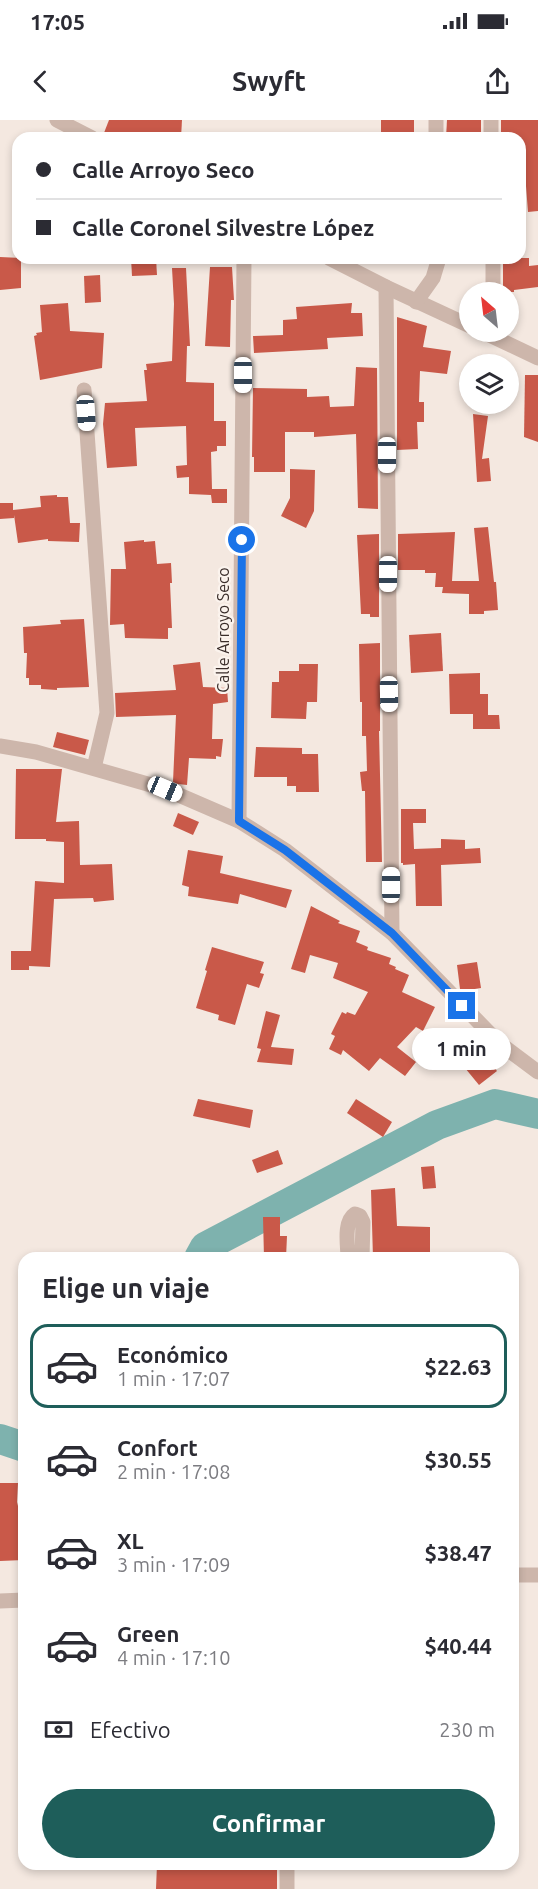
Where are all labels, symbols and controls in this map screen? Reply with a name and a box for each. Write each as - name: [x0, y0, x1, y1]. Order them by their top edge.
- text: 17:05: [30, 9, 85, 34]
- icon: back: [24, 65, 57, 98]
- icon: share: [481, 65, 514, 98]
- text: Swyft: [232, 66, 306, 96]
- text: Calle Arroyo Seco: [72, 157, 254, 182]
- text: Calle Coronel Silvestre López: [72, 215, 374, 240]
- north arrow: [459, 282, 519, 342]
- map controls: [459, 282, 519, 414]
- button: layers: [459, 354, 519, 414]
- car: [234, 357, 252, 393]
- car: [76, 394, 96, 432]
- car: [378, 437, 396, 473]
- route start: [228, 526, 255, 553]
- car: [379, 556, 397, 592]
- street label: Calle Arroyo Seco: [214, 567, 232, 693]
- car: [380, 676, 398, 712]
- car: [145, 774, 185, 804]
- car: [382, 867, 400, 903]
- route end: [448, 992, 475, 1019]
- callout: 1 min: [412, 1027, 512, 1069]
- text: 1 min: [436, 1037, 487, 1060]
- text: Elige un viaje: [42, 1273, 210, 1303]
- icon: car: [45, 1339, 99, 1393]
- text: Económico: [117, 1342, 228, 1367]
- text: $22.63: [425, 1354, 492, 1379]
- text: 1 min · 17:07: [117, 1367, 231, 1390]
- icon: car: [45, 1432, 99, 1486]
- text: Confort: [117, 1435, 198, 1460]
- text: $30.55: [425, 1447, 492, 1472]
- text: 2 min · 17:08: [117, 1460, 231, 1483]
- icon: car: [45, 1525, 99, 1579]
- text: XL: [117, 1528, 144, 1553]
- text: $38.47: [425, 1540, 492, 1565]
- text: 3 min · 17:09: [117, 1553, 231, 1576]
- icon: car: [45, 1618, 99, 1672]
- text: Green: [117, 1621, 179, 1646]
- text: $40.44: [425, 1633, 492, 1658]
- text: 4 min · 17:10: [117, 1646, 231, 1669]
- icon: cash: [42, 1713, 75, 1746]
- text: Efectivo: [90, 1717, 171, 1742]
- text: 230 m: [439, 1718, 495, 1741]
- button: Confirmar: [42, 1789, 495, 1858]

